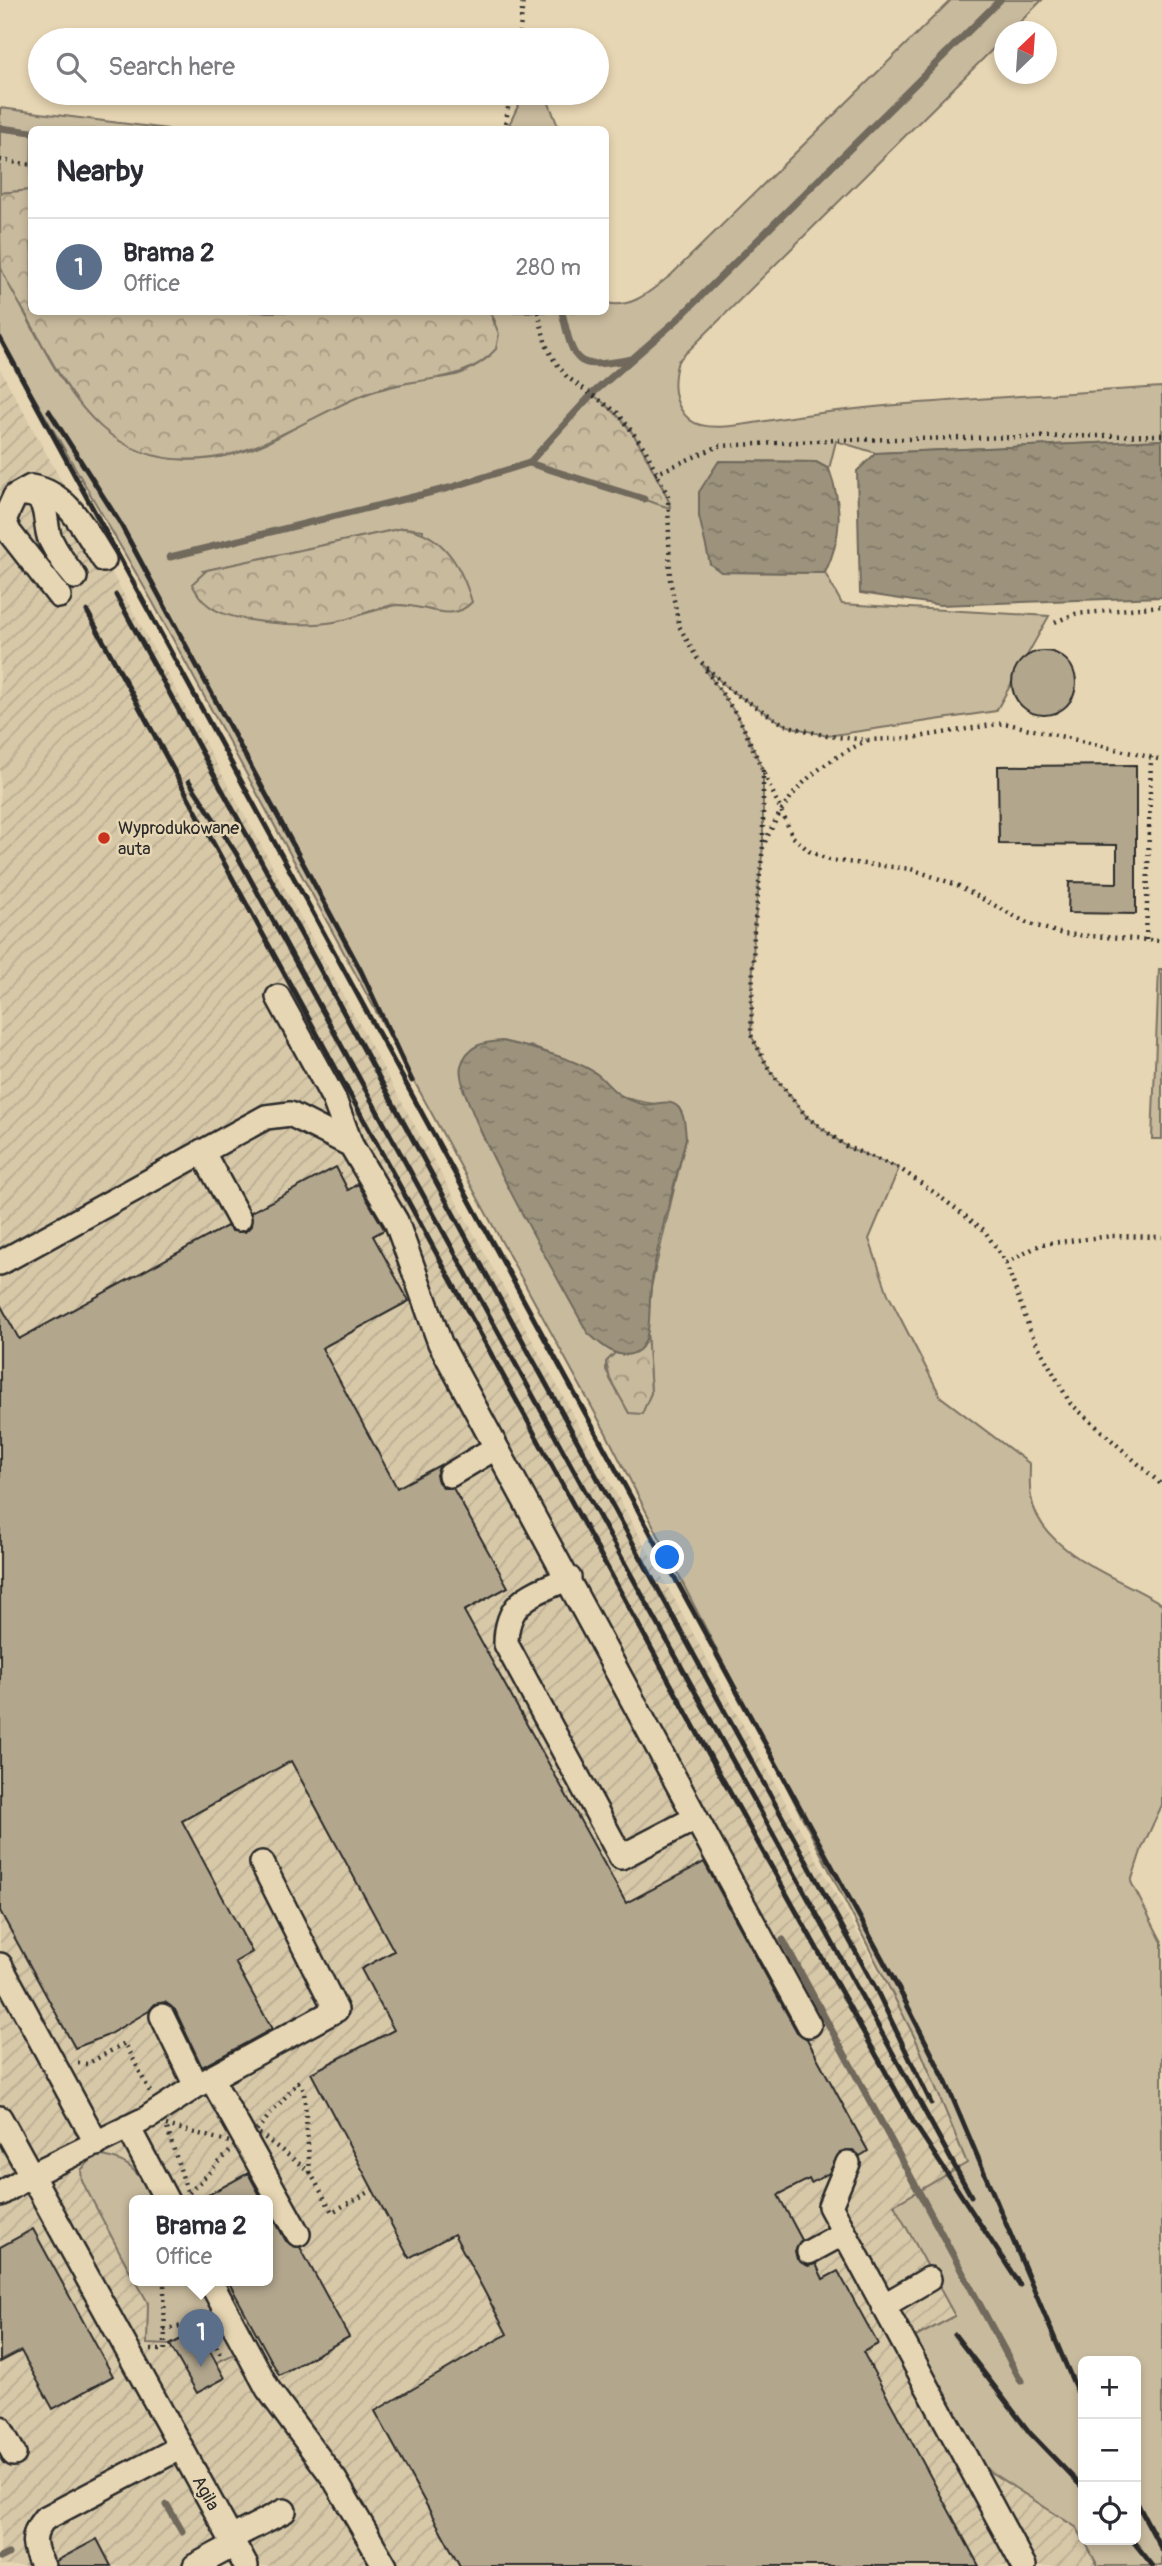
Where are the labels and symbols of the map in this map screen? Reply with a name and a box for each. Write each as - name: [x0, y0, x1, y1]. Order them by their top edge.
- north arrow: [994, 21, 1057, 84]
- place label: Wyprodukowane auta: [118, 817, 239, 861]
- marker: Wyprodukowane auta: [96, 830, 112, 846]
- your location: [650, 1540, 684, 1574]
- pin: 1: [178, 2309, 224, 2367]
- street label: Agila: [187, 2472, 224, 2515]

